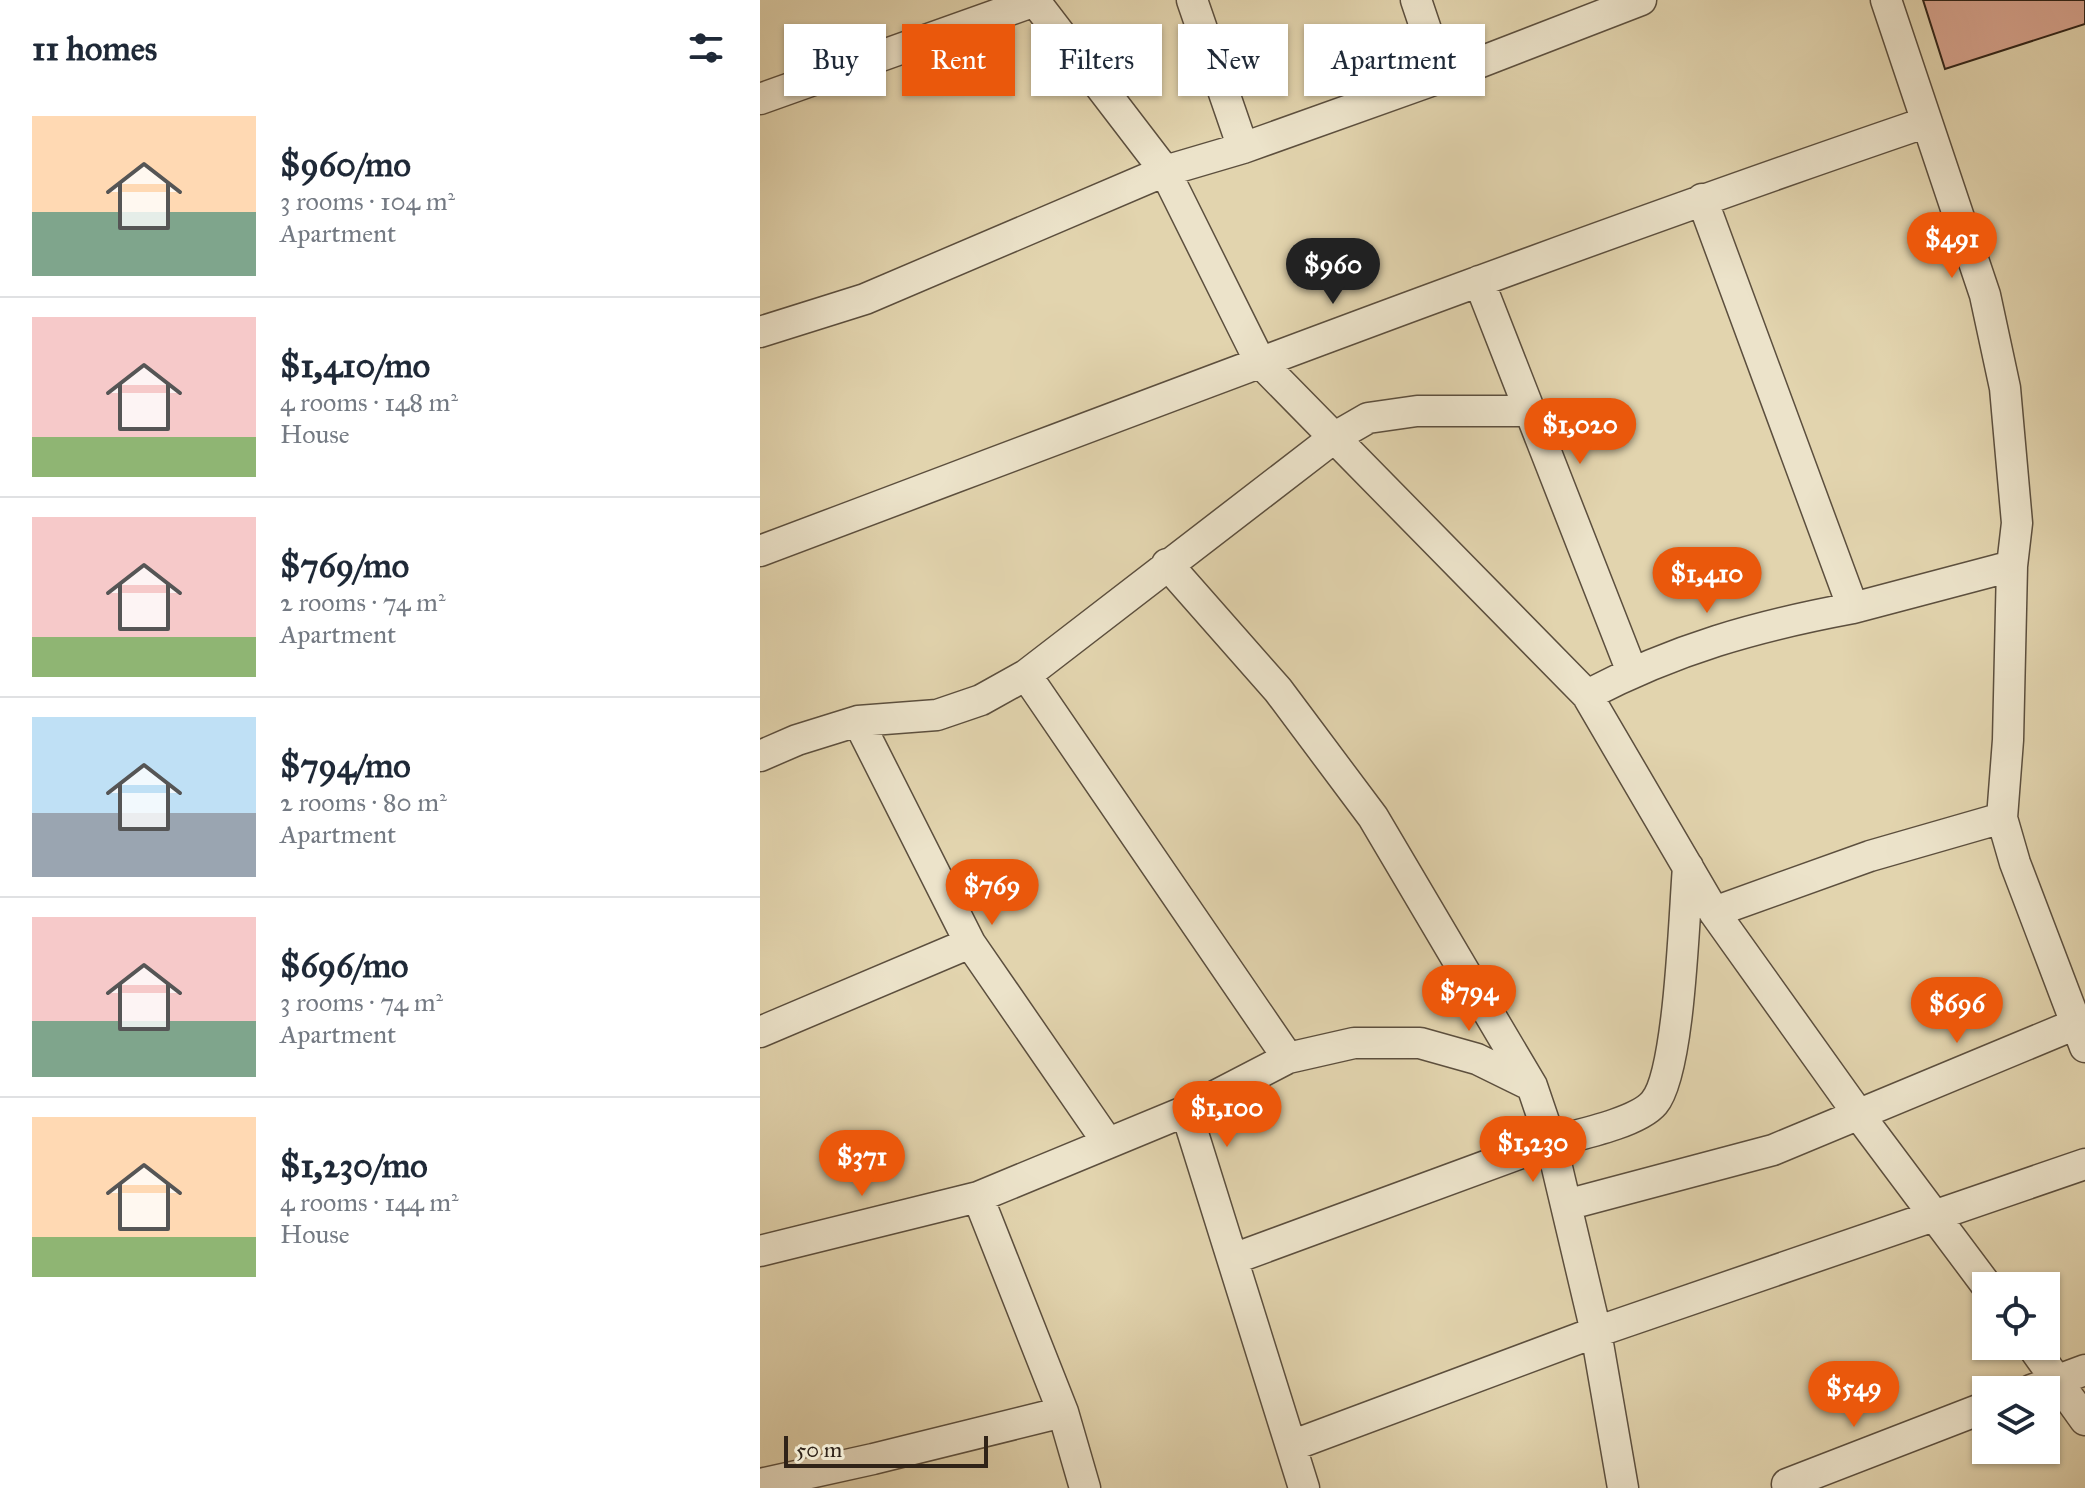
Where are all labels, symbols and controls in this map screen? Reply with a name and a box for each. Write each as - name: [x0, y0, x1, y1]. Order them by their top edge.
- chip: Buy: [784, 24, 886, 96]
- chip: Rent: [902, 24, 1015, 96]
- chip: Filters: [1031, 24, 1162, 96]
- chip: New: [1178, 24, 1288, 96]
- chip: Apartment: [1304, 24, 1485, 96]
- icon: filters: [684, 26, 728, 70]
- text: 11 homes: [32, 28, 157, 69]
- text: $960/mo: [280, 144, 411, 185]
- icon: home: [96, 148, 192, 244]
- text: 3 rooms · 104 m²: [280, 185, 455, 217]
- pin: $491: [1905, 212, 1999, 280]
- text: Apartment: [280, 217, 396, 249]
- text: $491: [1925, 222, 1979, 254]
- pin: $960: [1286, 238, 1380, 306]
- text: $960: [1304, 248, 1362, 280]
- text: $1,410/mo: [280, 345, 430, 386]
- icon: home: [96, 349, 192, 445]
- text: 4 rooms · 148 m²: [280, 386, 458, 418]
- pin: $1,020: [1515, 398, 1645, 466]
- text: $1,020: [1542, 408, 1618, 440]
- text: House: [280, 418, 350, 450]
- text: $769/mo: [280, 545, 409, 586]
- pin: $1,410: [1642, 547, 1772, 615]
- icon: home: [96, 549, 192, 645]
- text: $1,410: [1671, 557, 1743, 589]
- text: 2 rooms · 74 m²: [280, 586, 446, 618]
- text: Apartment: [280, 618, 396, 650]
- text: $794/mo: [280, 745, 411, 786]
- icon: home: [96, 749, 192, 845]
- text: 2 rooms · 80 m²: [280, 786, 447, 818]
- text: Apartment: [280, 818, 396, 850]
- pin: $769: [945, 859, 1039, 927]
- text: $769: [964, 869, 1020, 901]
- text: $696/mo: [280, 945, 409, 986]
- icon: home: [96, 949, 192, 1045]
- pin: $794: [1422, 965, 1516, 1033]
- text: $794: [1440, 975, 1498, 1007]
- pin: $696: [1910, 977, 2004, 1045]
- text: 3 rooms · 74 m²: [280, 986, 443, 1018]
- text: $696: [1929, 987, 1985, 1019]
- text: Apartment: [280, 1018, 396, 1050]
- pin: $1,100: [1162, 1081, 1292, 1149]
- text: $1,100: [1190, 1091, 1264, 1123]
- pin: $1,230: [1468, 1116, 1598, 1184]
- text: $1,230: [1498, 1126, 1568, 1158]
- pin: $371: [815, 1130, 909, 1198]
- text: $371: [837, 1140, 887, 1172]
- text: $1,230/mo: [280, 1145, 428, 1186]
- icon: home: [96, 1149, 192, 1245]
- text: 4 rooms · 144 m²: [280, 1186, 459, 1218]
- text: House: [280, 1218, 350, 1250]
- map controls: [1972, 1272, 2060, 1464]
- button: locate: [1972, 1272, 2060, 1360]
- pin: $549: [1807, 1361, 1901, 1429]
- text: $549: [1826, 1371, 1882, 1403]
- button: layers: [1972, 1376, 2060, 1464]
- scale bar: [784, 1432, 988, 1468]
- text: 50 m: [796, 1436, 842, 1463]

